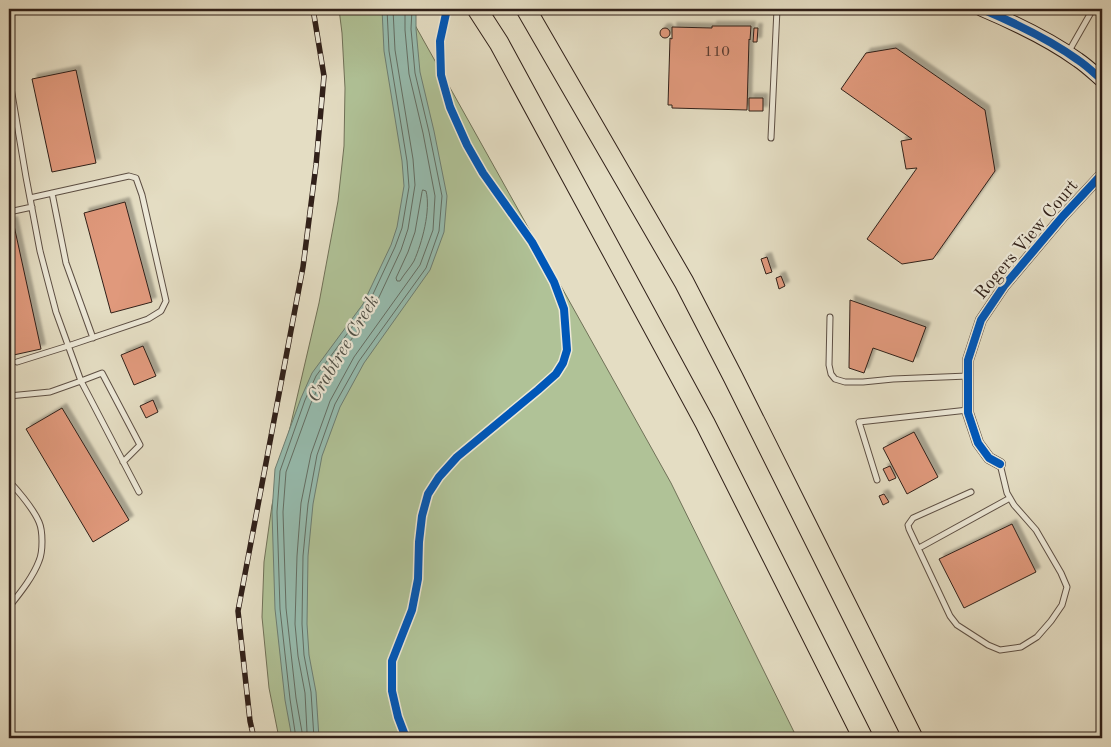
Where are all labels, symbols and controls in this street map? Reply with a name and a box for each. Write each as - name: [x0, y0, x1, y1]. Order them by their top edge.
- house number: 110: [704, 45, 730, 60]
- street label: Rogers View Court: [972, 177, 1082, 303]
- water label: Crabtree Creek: [305, 292, 383, 406]

